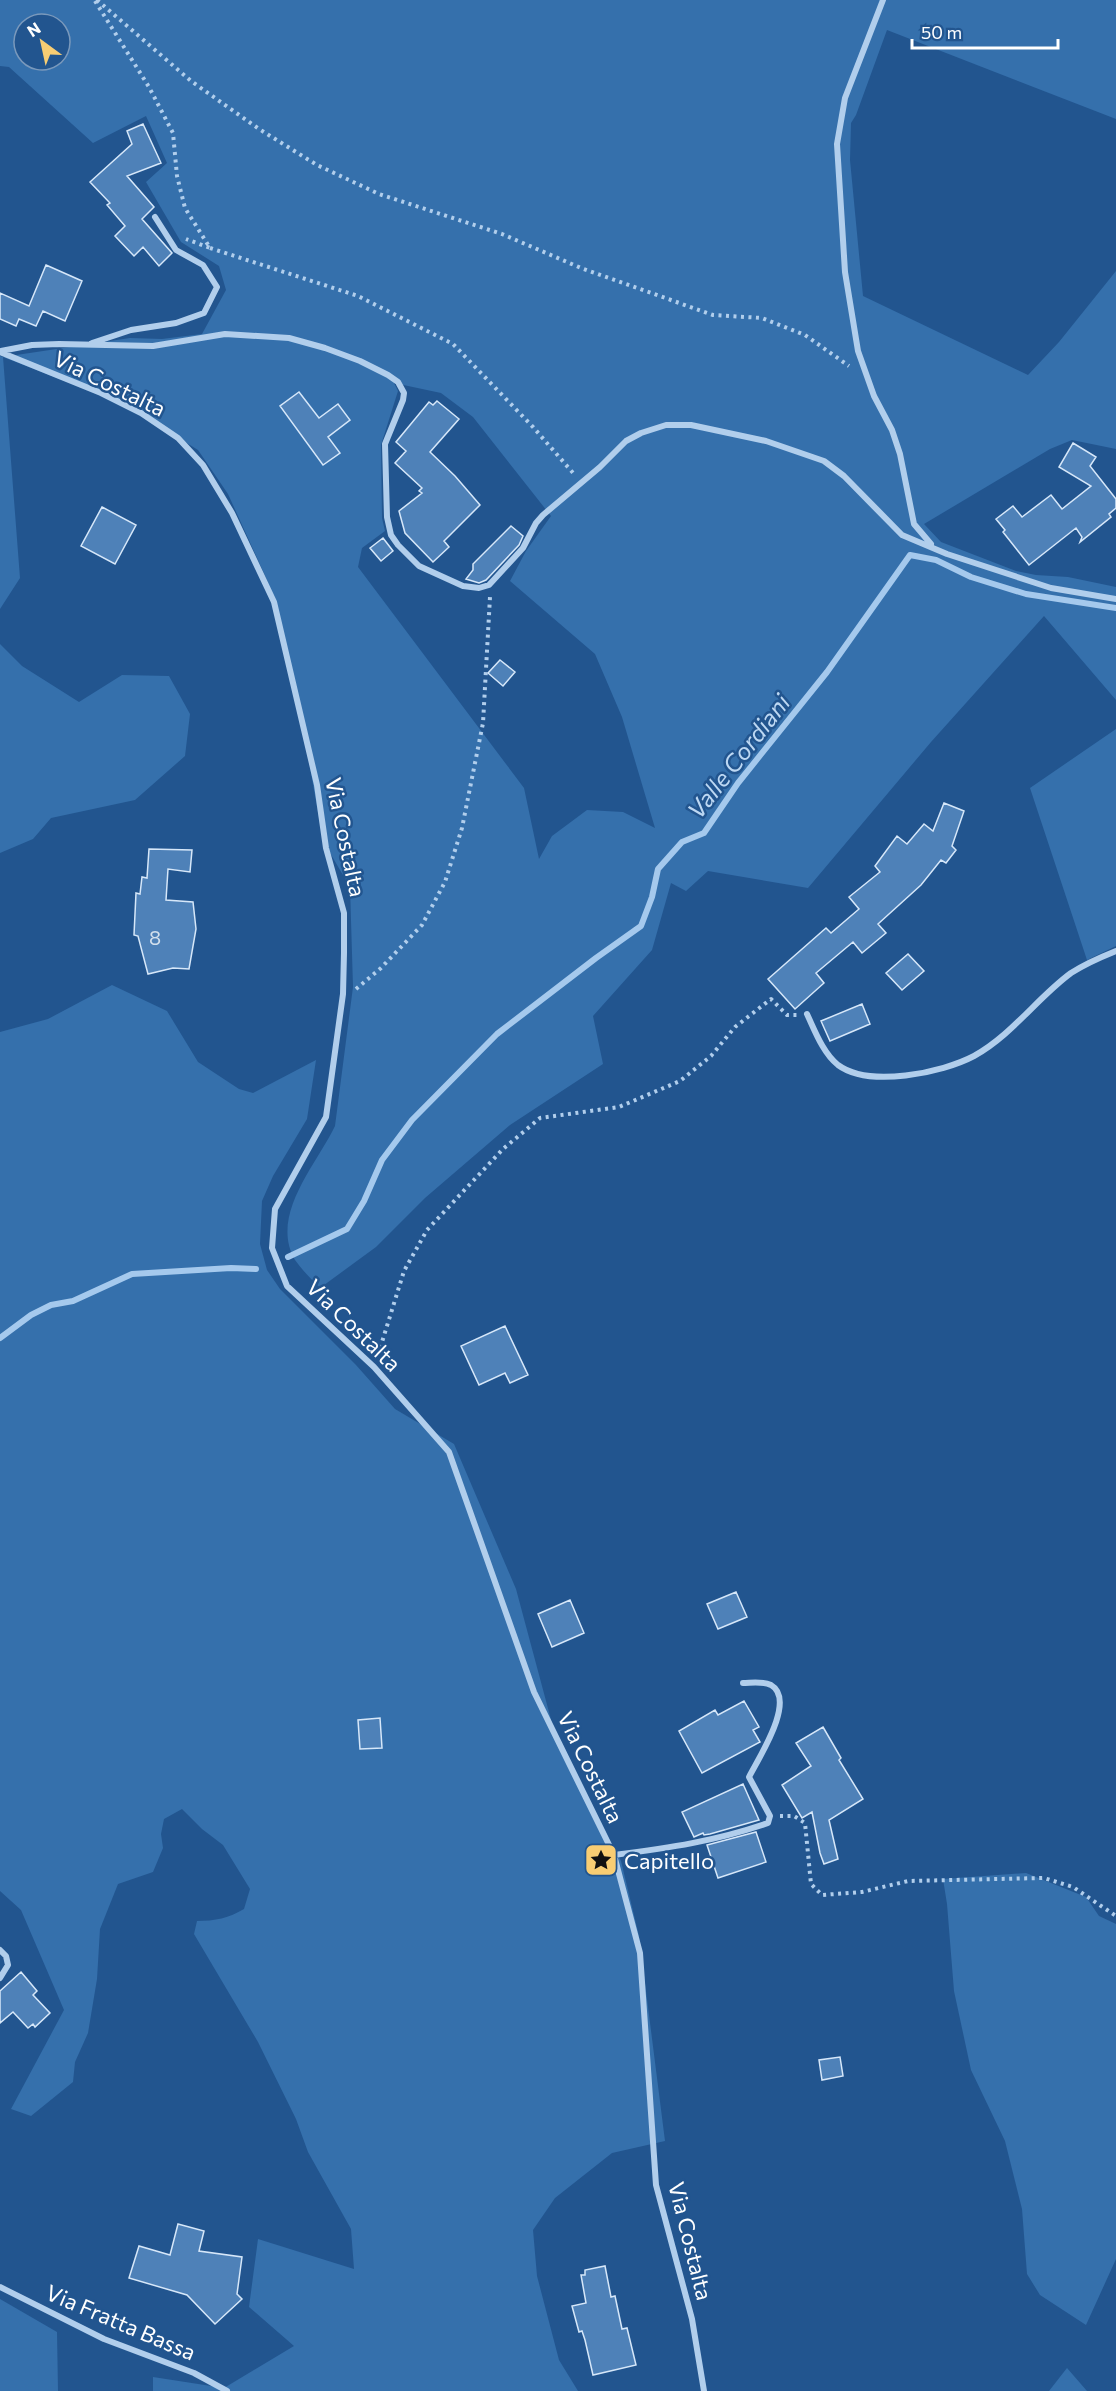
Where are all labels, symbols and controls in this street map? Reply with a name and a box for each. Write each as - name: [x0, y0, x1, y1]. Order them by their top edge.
- north arrow: [12, 12, 72, 72]
- scale bar: [912, 12, 1058, 50]
- text: N: [23, 18, 44, 40]
- text: 50 m: [921, 21, 962, 43]
- street label: Via Costalta: [50, 344, 170, 422]
- water label: Valle Cordiani: [681, 687, 796, 824]
- street label: Via Costalta: [320, 775, 372, 899]
- house number: 8: [149, 925, 161, 949]
- street label: Via Costalta: [301, 1273, 407, 1377]
- street label: Via Costalta: [552, 1707, 630, 1827]
- place icon: Capitello: [583, 1842, 619, 1878]
- place label: Capitello: [624, 1847, 714, 1874]
- street label: Via Costalta: [663, 2179, 719, 2303]
- street label: Via Fratta Bassa: [42, 2278, 200, 2366]

